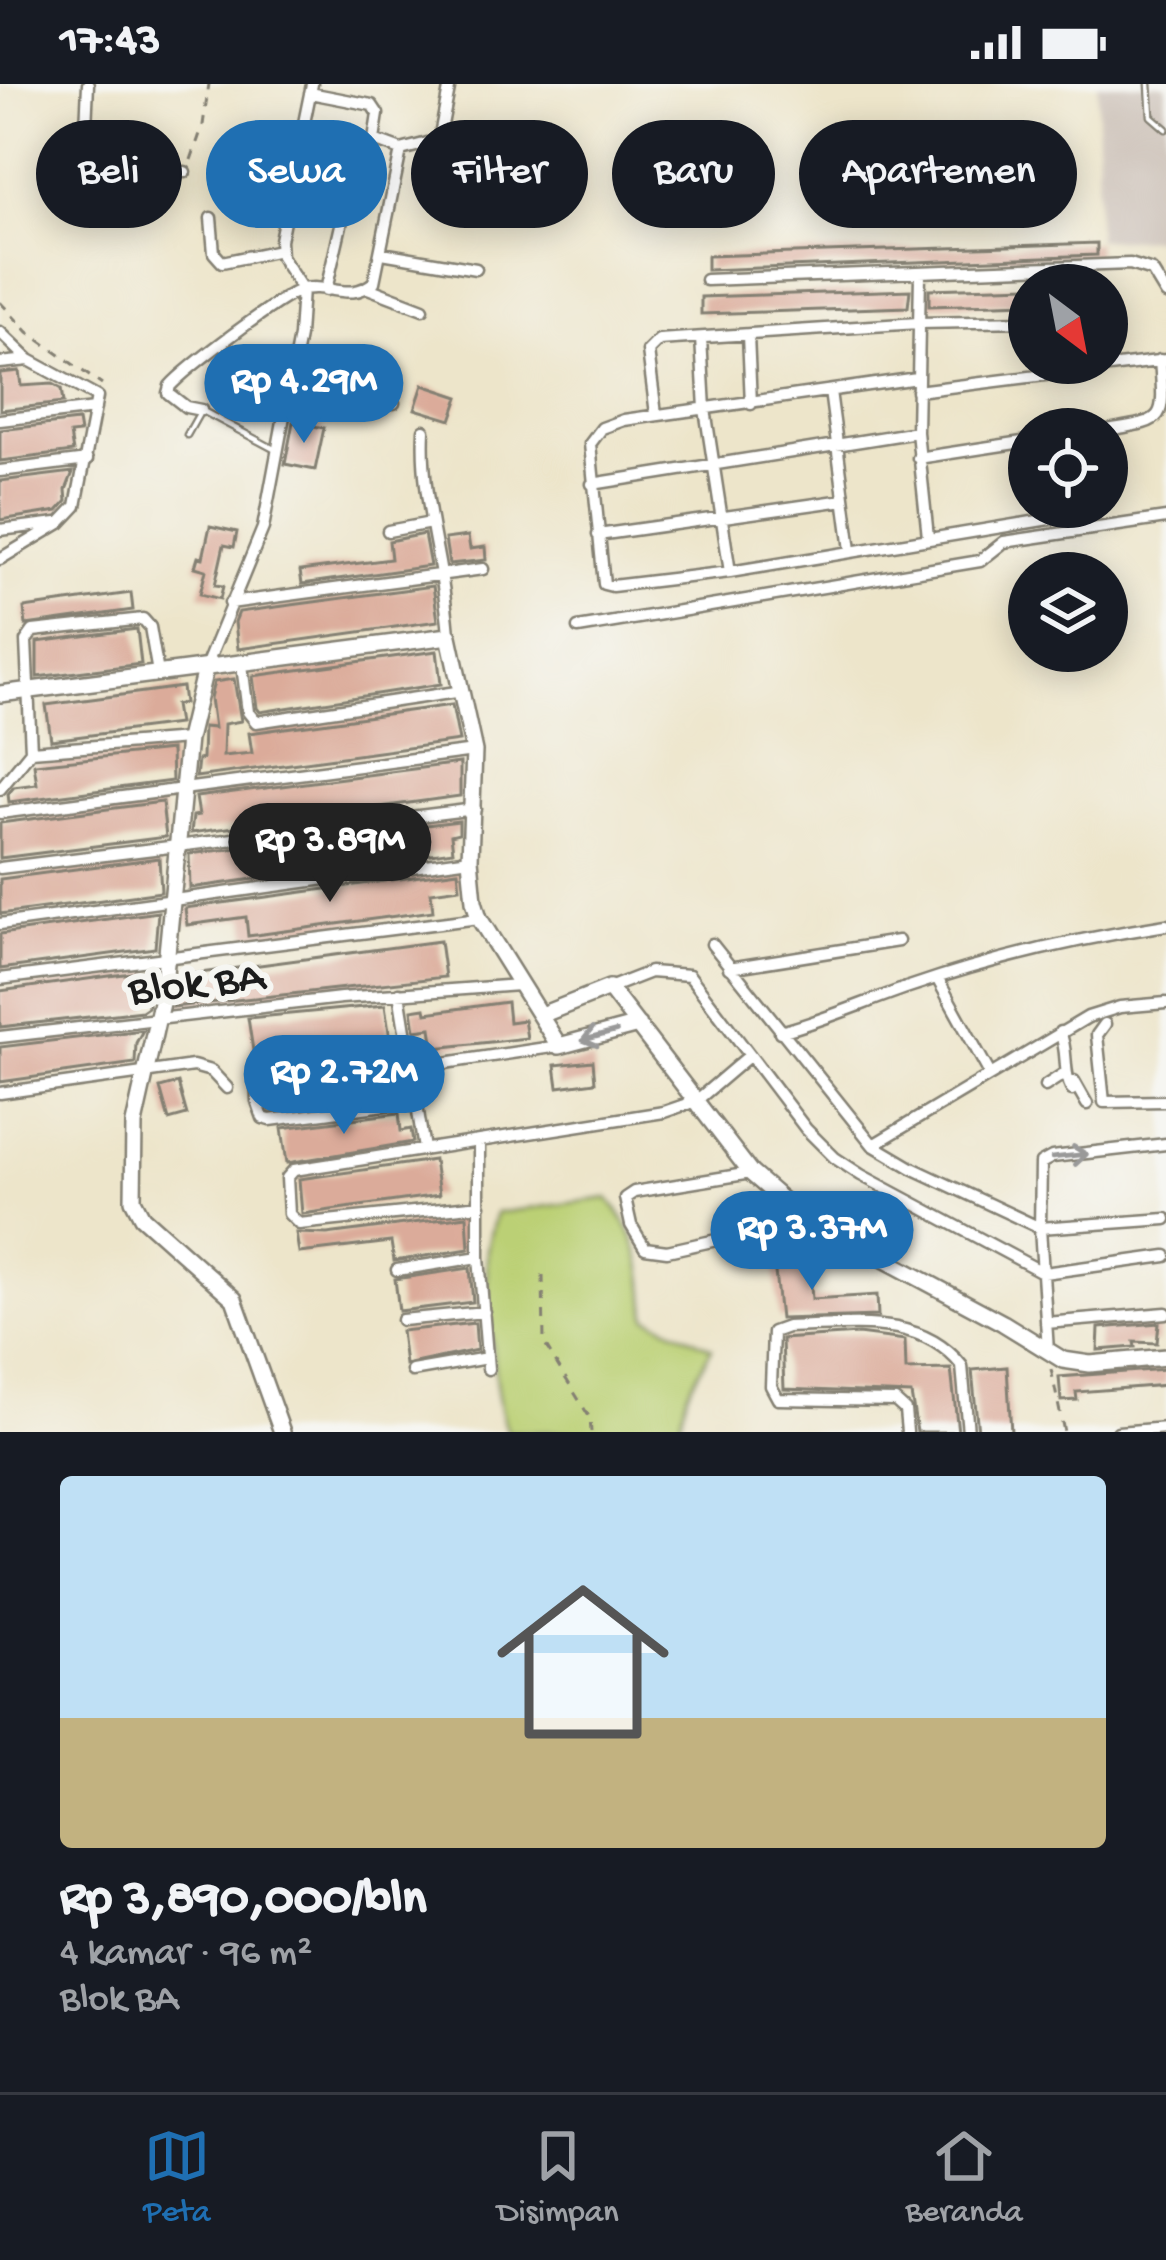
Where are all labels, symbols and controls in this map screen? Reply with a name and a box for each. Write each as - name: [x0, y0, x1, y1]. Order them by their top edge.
- text: 17:43: [60, 16, 160, 69]
- chip: Beli: [36, 120, 182, 228]
- chip: Sewa: [206, 120, 387, 228]
- chip: Filter: [411, 120, 588, 228]
- chip: Baru: [612, 120, 775, 228]
- chip: Apartemen: [799, 120, 1077, 228]
- north arrow: [1008, 264, 1128, 384]
- map controls: [1008, 264, 1128, 672]
- pin: Rp 4.29M: [180, 344, 428, 446]
- text: Rp 4.29M: [231, 360, 377, 406]
- button: locate: [1008, 408, 1128, 528]
- button: layers: [1008, 552, 1128, 672]
- pin: Rp 3.89M: [206, 803, 454, 905]
- text: Rp 3.89M: [255, 819, 405, 865]
- street label: Blok BA: [125, 953, 270, 1020]
- one-way arrow: [580, 1026, 618, 1048]
- pin: Rp 2.72M: [220, 1035, 468, 1137]
- text: Rp 2.72M: [271, 1051, 417, 1097]
- one-way arrow: [1050, 1144, 1089, 1167]
- pin: Rp 3.37M: [688, 1191, 936, 1293]
- text: Rp 3.37M: [738, 1207, 886, 1253]
- icon: home: [475, 1554, 691, 1770]
- text: Rp 3,890,000/bln: [60, 1872, 426, 1932]
- text: 4 kamar · 96 m²: [60, 1932, 312, 1978]
- text: Blok BA: [60, 1978, 178, 2024]
- tab: Peta: [143, 2123, 210, 2233]
- tab: Disimpan: [497, 2123, 619, 2233]
- tab: Beranda: [905, 2123, 1023, 2233]

